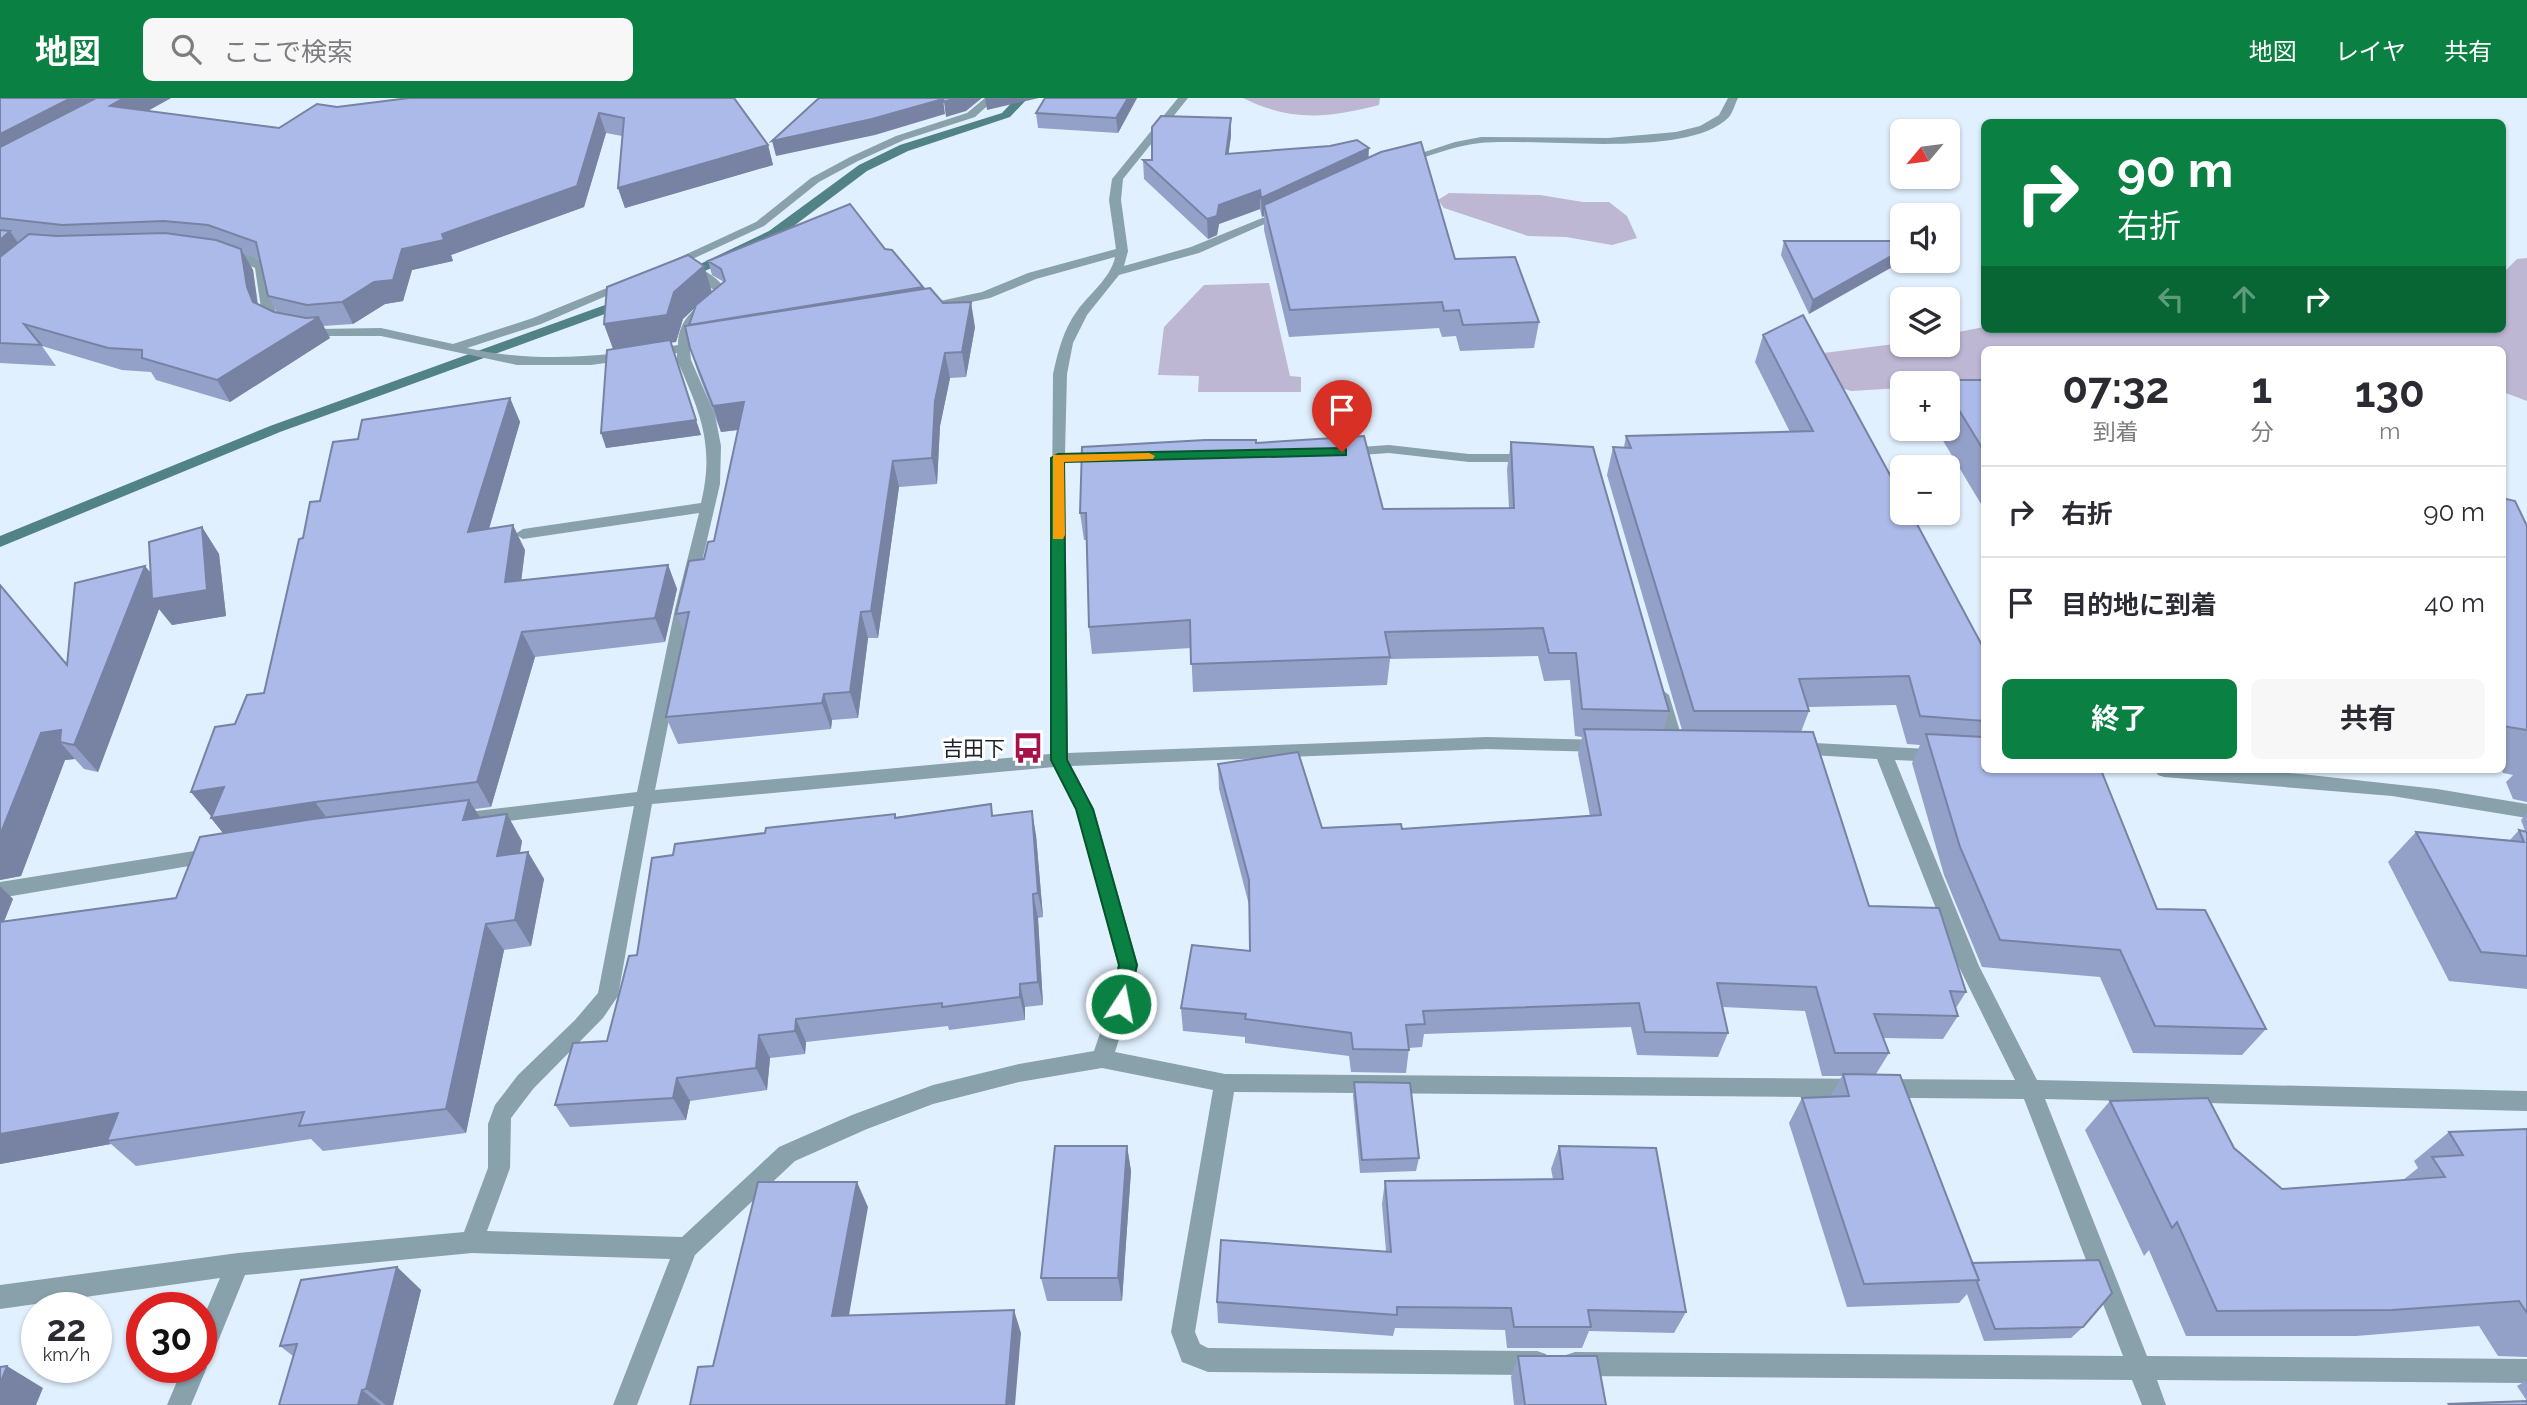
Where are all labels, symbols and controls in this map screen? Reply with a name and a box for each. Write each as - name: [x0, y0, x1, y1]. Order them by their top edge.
- search box: [143, 18, 633, 81]
- icon: search: [167, 30, 205, 68]
- text: 地図: [35, 32, 101, 71]
- text: ここで検索: [223, 37, 353, 67]
- text: 地図: [2249, 37, 2297, 66]
- text: レイヤ: [2335, 37, 2406, 66]
- text: 共有: [2444, 37, 2492, 66]
- north arrow: [1890, 119, 1960, 189]
- map controls: [1890, 119, 1960, 525]
- text: 90 m: [2117, 141, 2233, 198]
- icon: right: [2002, 147, 2093, 238]
- button: sound: [1890, 203, 1960, 273]
- text: 右折: [2117, 207, 2181, 244]
- icon: left: [2152, 280, 2190, 318]
- icon: ahead: [2225, 280, 2263, 318]
- icon: right: [2298, 280, 2336, 318]
- button: layers: [1890, 287, 1960, 357]
- text: 07:32: [2062, 364, 2169, 413]
- text: 1: [2252, 364, 2272, 413]
- text: 130: [2355, 368, 2425, 417]
- button: +: [1890, 371, 1960, 441]
- pin: [1312, 380, 1372, 452]
- icon: arrive: [1323, 391, 1361, 429]
- text: m: [2379, 417, 2400, 444]
- text: 到着: [2093, 418, 2139, 445]
- text: 分: [2250, 418, 2273, 445]
- button: −: [1890, 455, 1960, 525]
- icon: right: [2002, 493, 2040, 531]
- text: 90 m: [2423, 497, 2485, 527]
- text: 右折: [2061, 499, 2113, 529]
- icon: arrive: [2002, 584, 2040, 622]
- text: 40 m: [2424, 588, 2485, 618]
- text: 目的地に到着: [2061, 590, 2217, 620]
- button: 終了: [2002, 679, 2237, 759]
- button: 共有: [2251, 679, 2485, 759]
- bus stop icon: 吉田下: [1011, 731, 1045, 765]
- place label: 吉田下: [942, 736, 1005, 761]
- position arrow: [1084, 967, 1158, 1041]
- speed limit sign: 30: [126, 1292, 217, 1383]
- text: 22: [47, 1308, 86, 1349]
- text: km/h: [43, 1344, 90, 1365]

